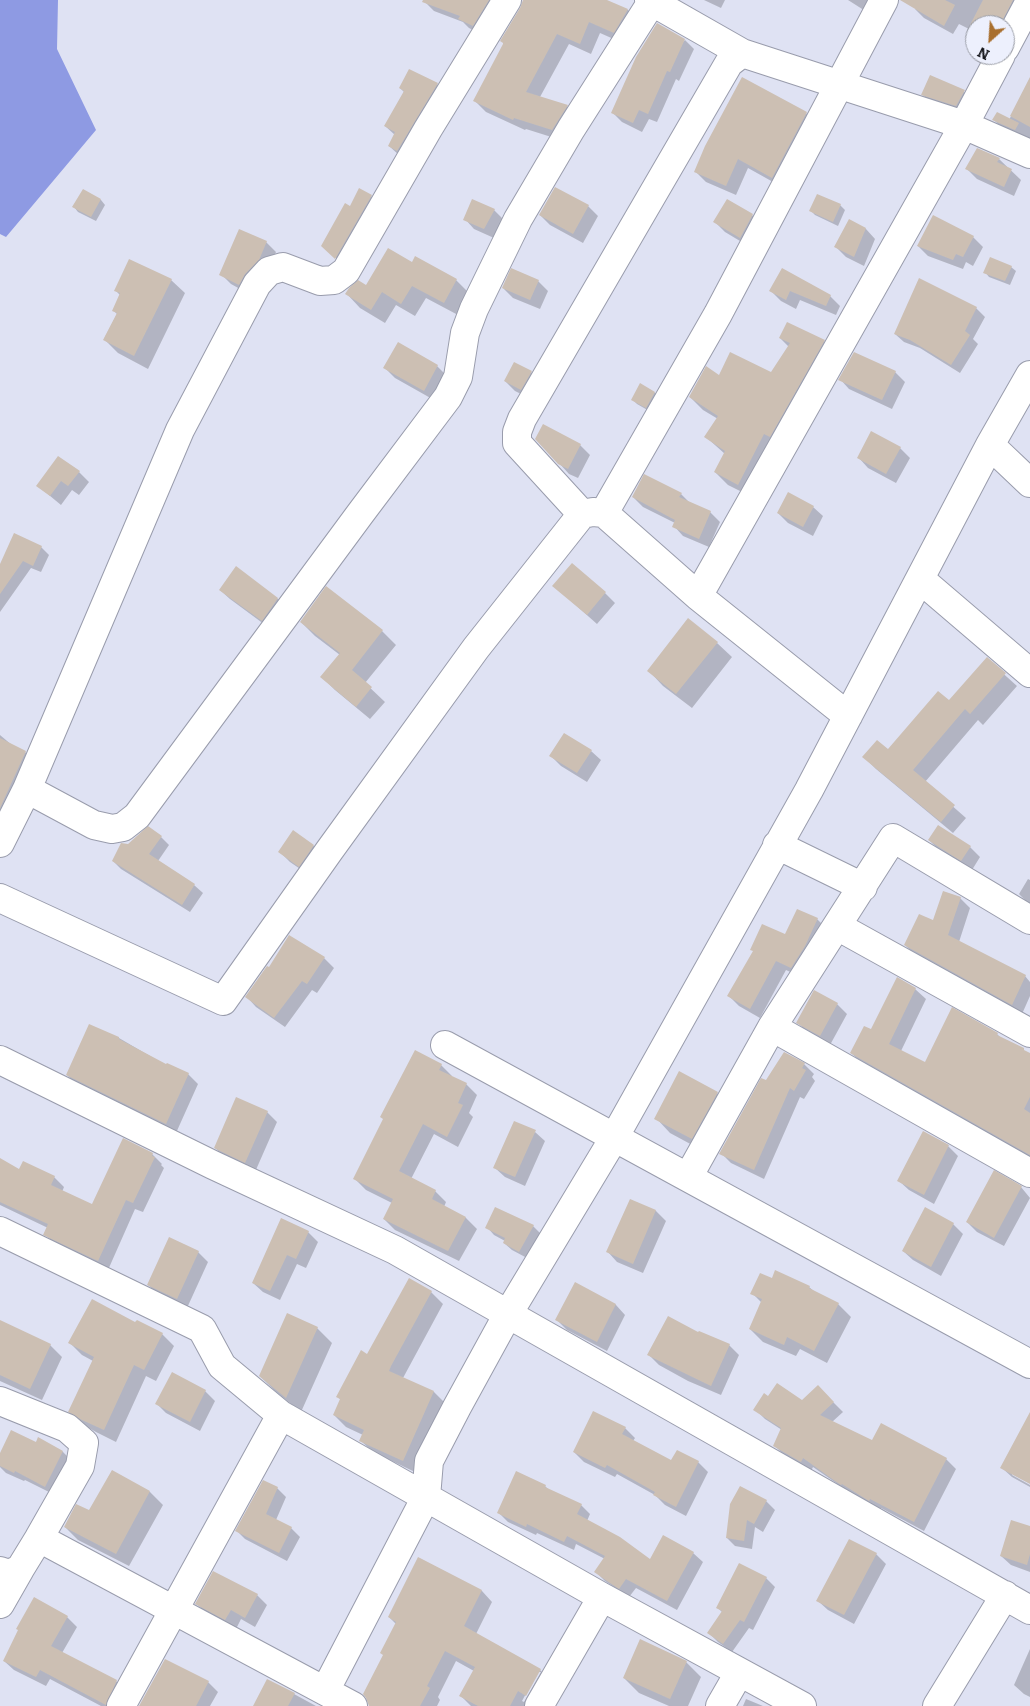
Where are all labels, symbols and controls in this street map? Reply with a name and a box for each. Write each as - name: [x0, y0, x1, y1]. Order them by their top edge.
- north arrow: [965, 15, 1015, 65]
- text: N: [975, 43, 992, 63]

